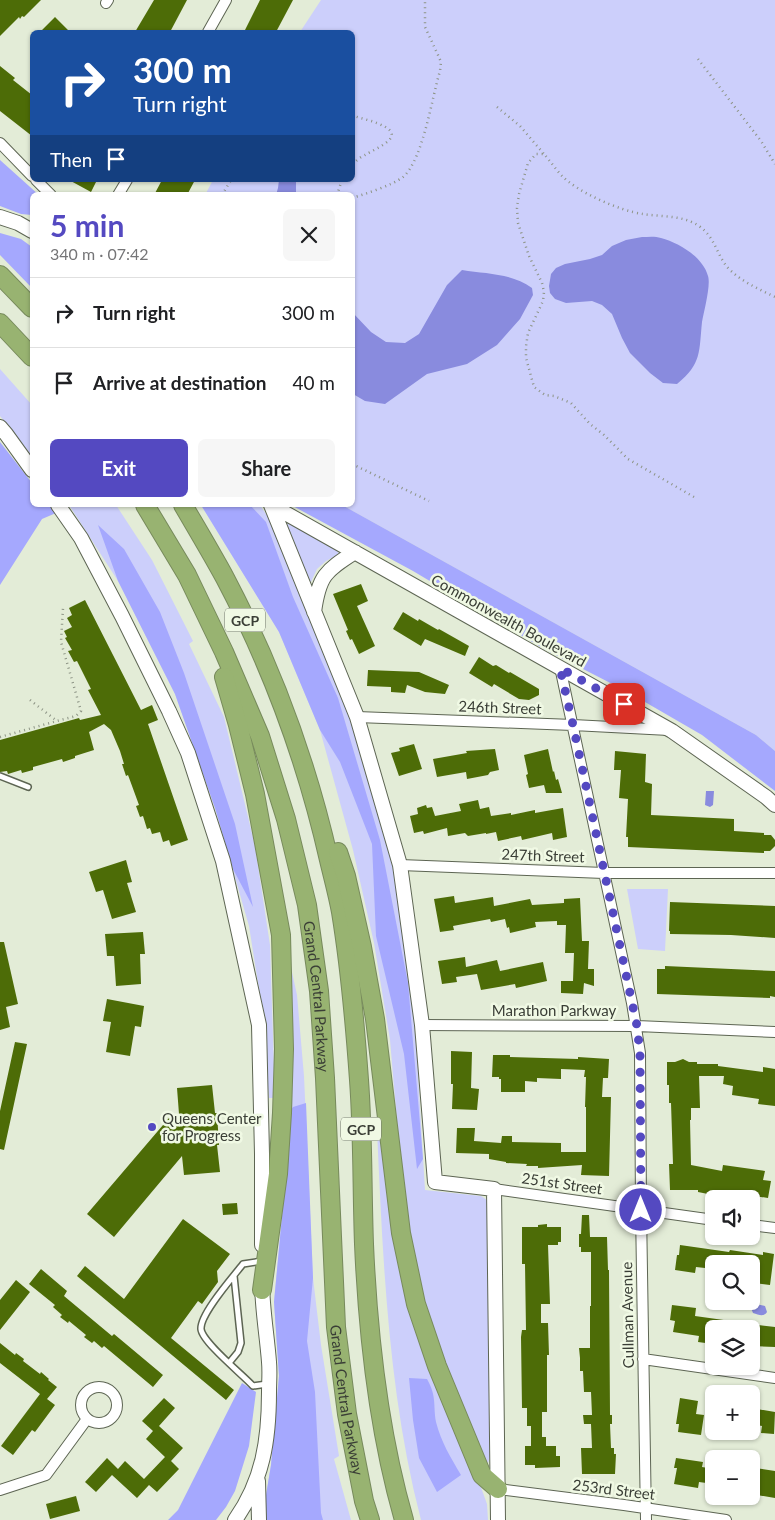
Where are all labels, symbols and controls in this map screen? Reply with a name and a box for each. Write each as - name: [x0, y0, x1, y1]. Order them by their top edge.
- text: 300 m: [133, 48, 232, 90]
- icon: right: [50, 50, 115, 115]
- text: Turn right: [133, 90, 227, 117]
- icon: arrive: [102, 145, 130, 173]
- text: Then: [50, 148, 92, 171]
- text: 5 min: [50, 207, 124, 243]
- button: close: [283, 209, 335, 261]
- text: 340 m · 07:42: [50, 244, 149, 263]
- icon: right: [50, 299, 78, 327]
- text: Turn right: [93, 301, 175, 324]
- text: 300 m: [281, 301, 335, 324]
- icon: arrive: [50, 369, 78, 397]
- text: Arrive at destination: [93, 371, 266, 394]
- text: 40 m: [292, 371, 335, 394]
- button: Exit: [50, 439, 188, 497]
- button: Share: [198, 439, 335, 497]
- street label: Commonwealth Boulevard: [428, 570, 590, 670]
- road number: GCP: [225, 608, 265, 632]
- pin: [603, 683, 645, 725]
- icon: arrive: [610, 690, 638, 718]
- street label: 246th Street: [458, 697, 542, 717]
- street label: 247th Street: [501, 845, 585, 865]
- street label: Grand Central Parkway: [300, 920, 334, 1073]
- street label: Marathon Parkway: [492, 1001, 616, 1019]
- place label: Queens Center for Progress: [162, 1109, 262, 1144]
- road number: GCP: [341, 1118, 381, 1140]
- marker: Queens Center for Progress: [146, 1121, 158, 1133]
- street label: 251st Street: [520, 1168, 604, 1198]
- position arrow: [614, 1183, 666, 1235]
- map controls: [705, 1190, 760, 1505]
- button: sound: [705, 1190, 760, 1245]
- button: search: [705, 1255, 760, 1310]
- street label: Cullman Avenue: [617, 1262, 637, 1368]
- button: layers: [705, 1320, 760, 1375]
- street label: Grand Central Parkway: [327, 1324, 368, 1477]
- button: +: [705, 1385, 760, 1440]
- button: −: [705, 1450, 760, 1505]
- street label: 253rd Street: [572, 1475, 657, 1503]

